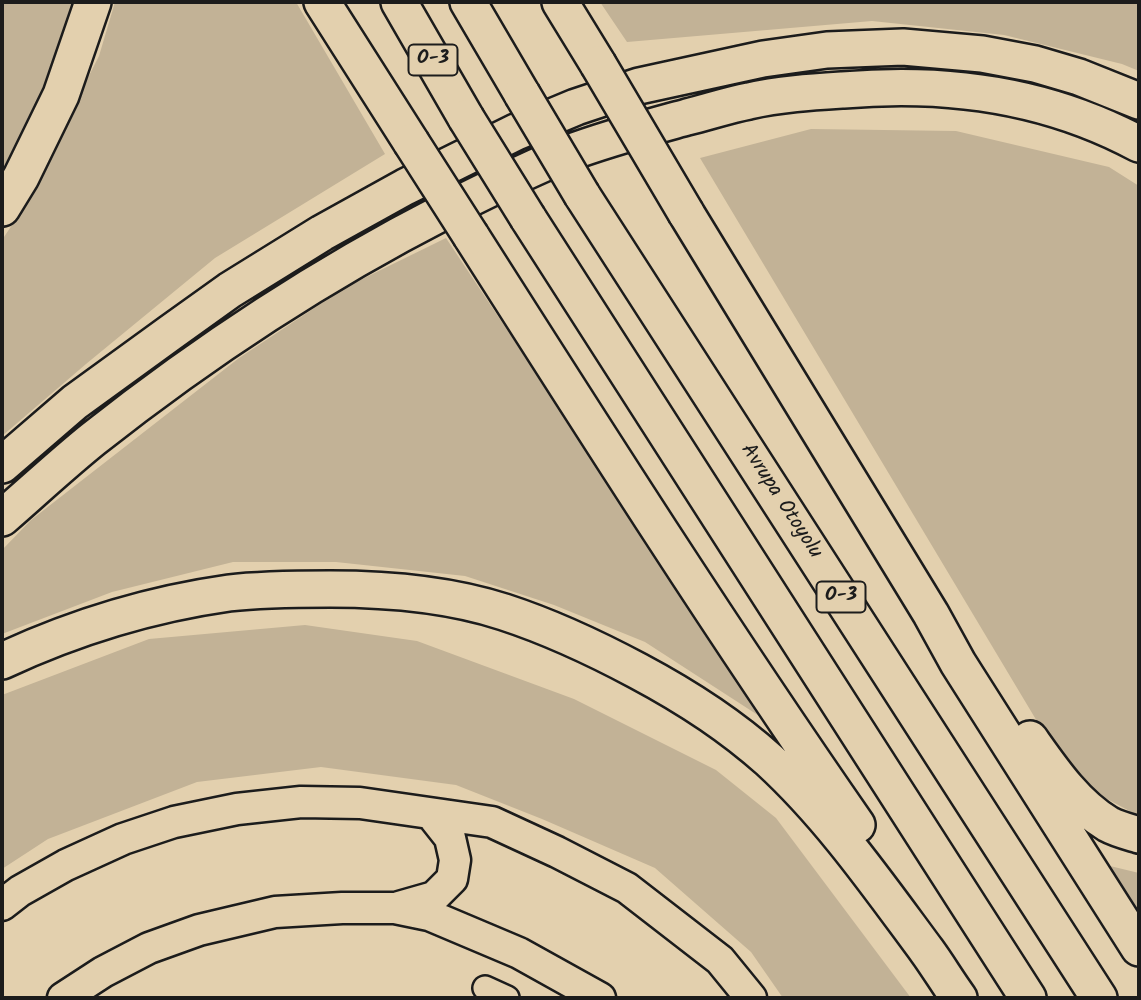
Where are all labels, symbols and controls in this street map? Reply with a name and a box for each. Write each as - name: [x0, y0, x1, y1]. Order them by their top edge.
- road number: O-3: [408, 44, 458, 76]
- street label: Avrupa Otoyolu: [733, 440, 827, 564]
- road number: O-3: [816, 582, 866, 612]

